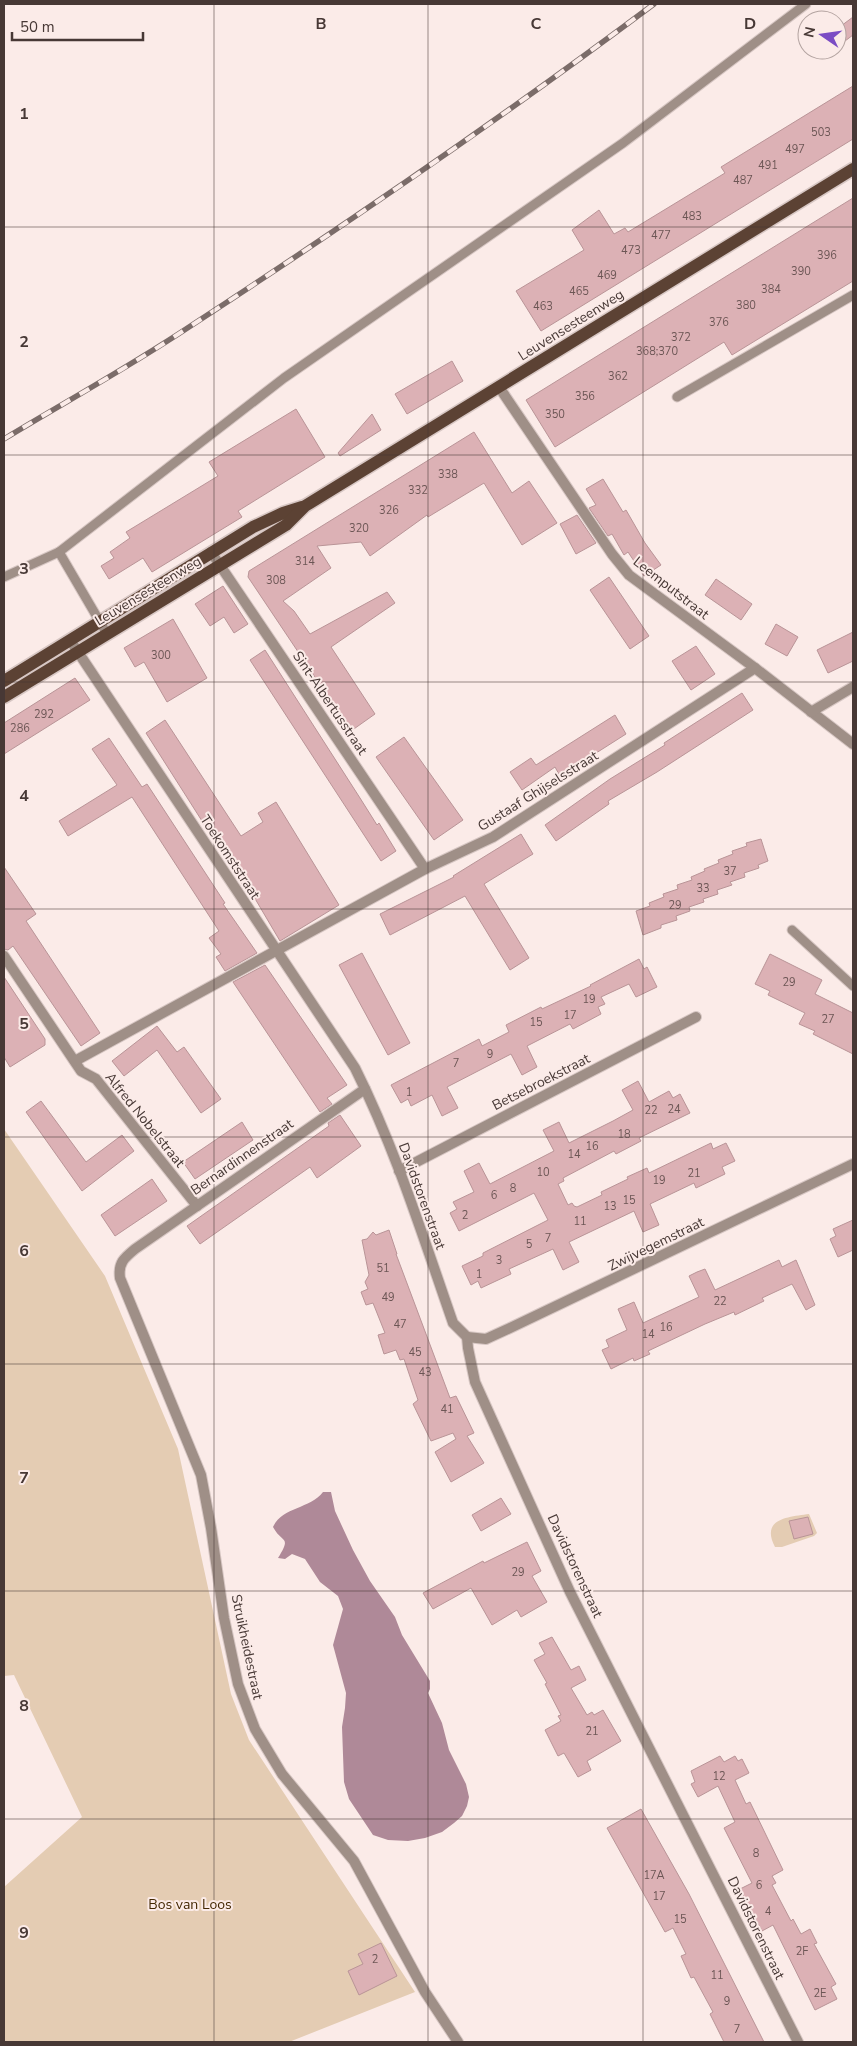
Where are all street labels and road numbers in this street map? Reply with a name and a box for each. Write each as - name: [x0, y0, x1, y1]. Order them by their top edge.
- street label: Leuvensesteenweg: [515, 285, 627, 365]
- street label: Leuvensesteenweg: [91, 552, 205, 630]
- street label: Leemputstraat: [629, 552, 713, 624]
- street label: Sint-Albertusstraat: [288, 647, 372, 759]
- street label: Gustaaf Ghijselsstraat: [474, 746, 602, 836]
- street label: Toekomststraat: [196, 811, 264, 903]
- street label: Betsebroekstraat: [489, 1049, 593, 1115]
- street label: Alfred Nobelstraat: [101, 1069, 189, 1172]
- street label: Bernardinnenstraat: [187, 1114, 297, 1200]
- street label: Davidstorenstraat: [394, 1140, 450, 1252]
- street label: Zwijvegemstraat: [605, 1212, 707, 1275]
- street label: Davidstorenstraat: [543, 1511, 607, 1621]
- street label: Struikheidestraat: [227, 1593, 267, 1701]
- street label: Davidstorenstraat: [723, 1873, 789, 1983]

